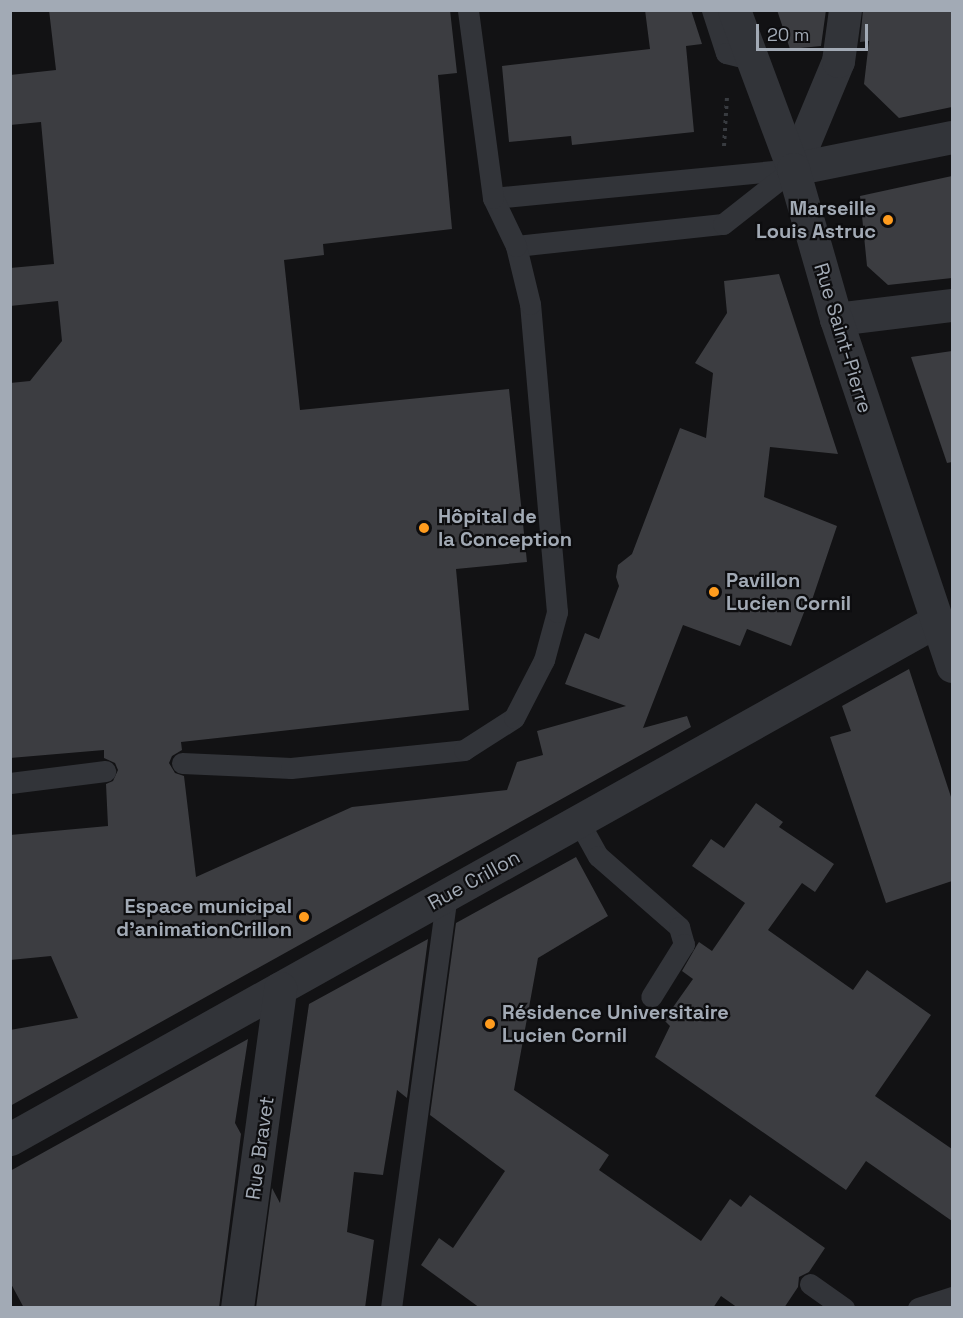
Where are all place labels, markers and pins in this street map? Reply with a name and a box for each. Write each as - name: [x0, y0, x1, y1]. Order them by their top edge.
- place label: Marseille Louis Astruc: [756, 196, 876, 243]
- marker: Marseille Louis Astruc: [881, 213, 895, 227]
- place label: Hôpital de la Conception: [438, 504, 572, 551]
- marker: Hôpital de la Conception: [415, 519, 433, 537]
- place label: Pavillon Lucien Cornil: [726, 568, 851, 615]
- marker: Pavillon Lucien Cornil: [707, 585, 721, 599]
- place label: Espace municipal d'animationCrillon: [116, 894, 292, 941]
- marker: Espace municipal d'animationCrillon: [297, 910, 311, 924]
- place label: Résidence Universitaire Lucien Cornil: [502, 1000, 729, 1047]
- marker: Résidence Universitaire Lucien Cornil: [483, 1017, 497, 1031]

